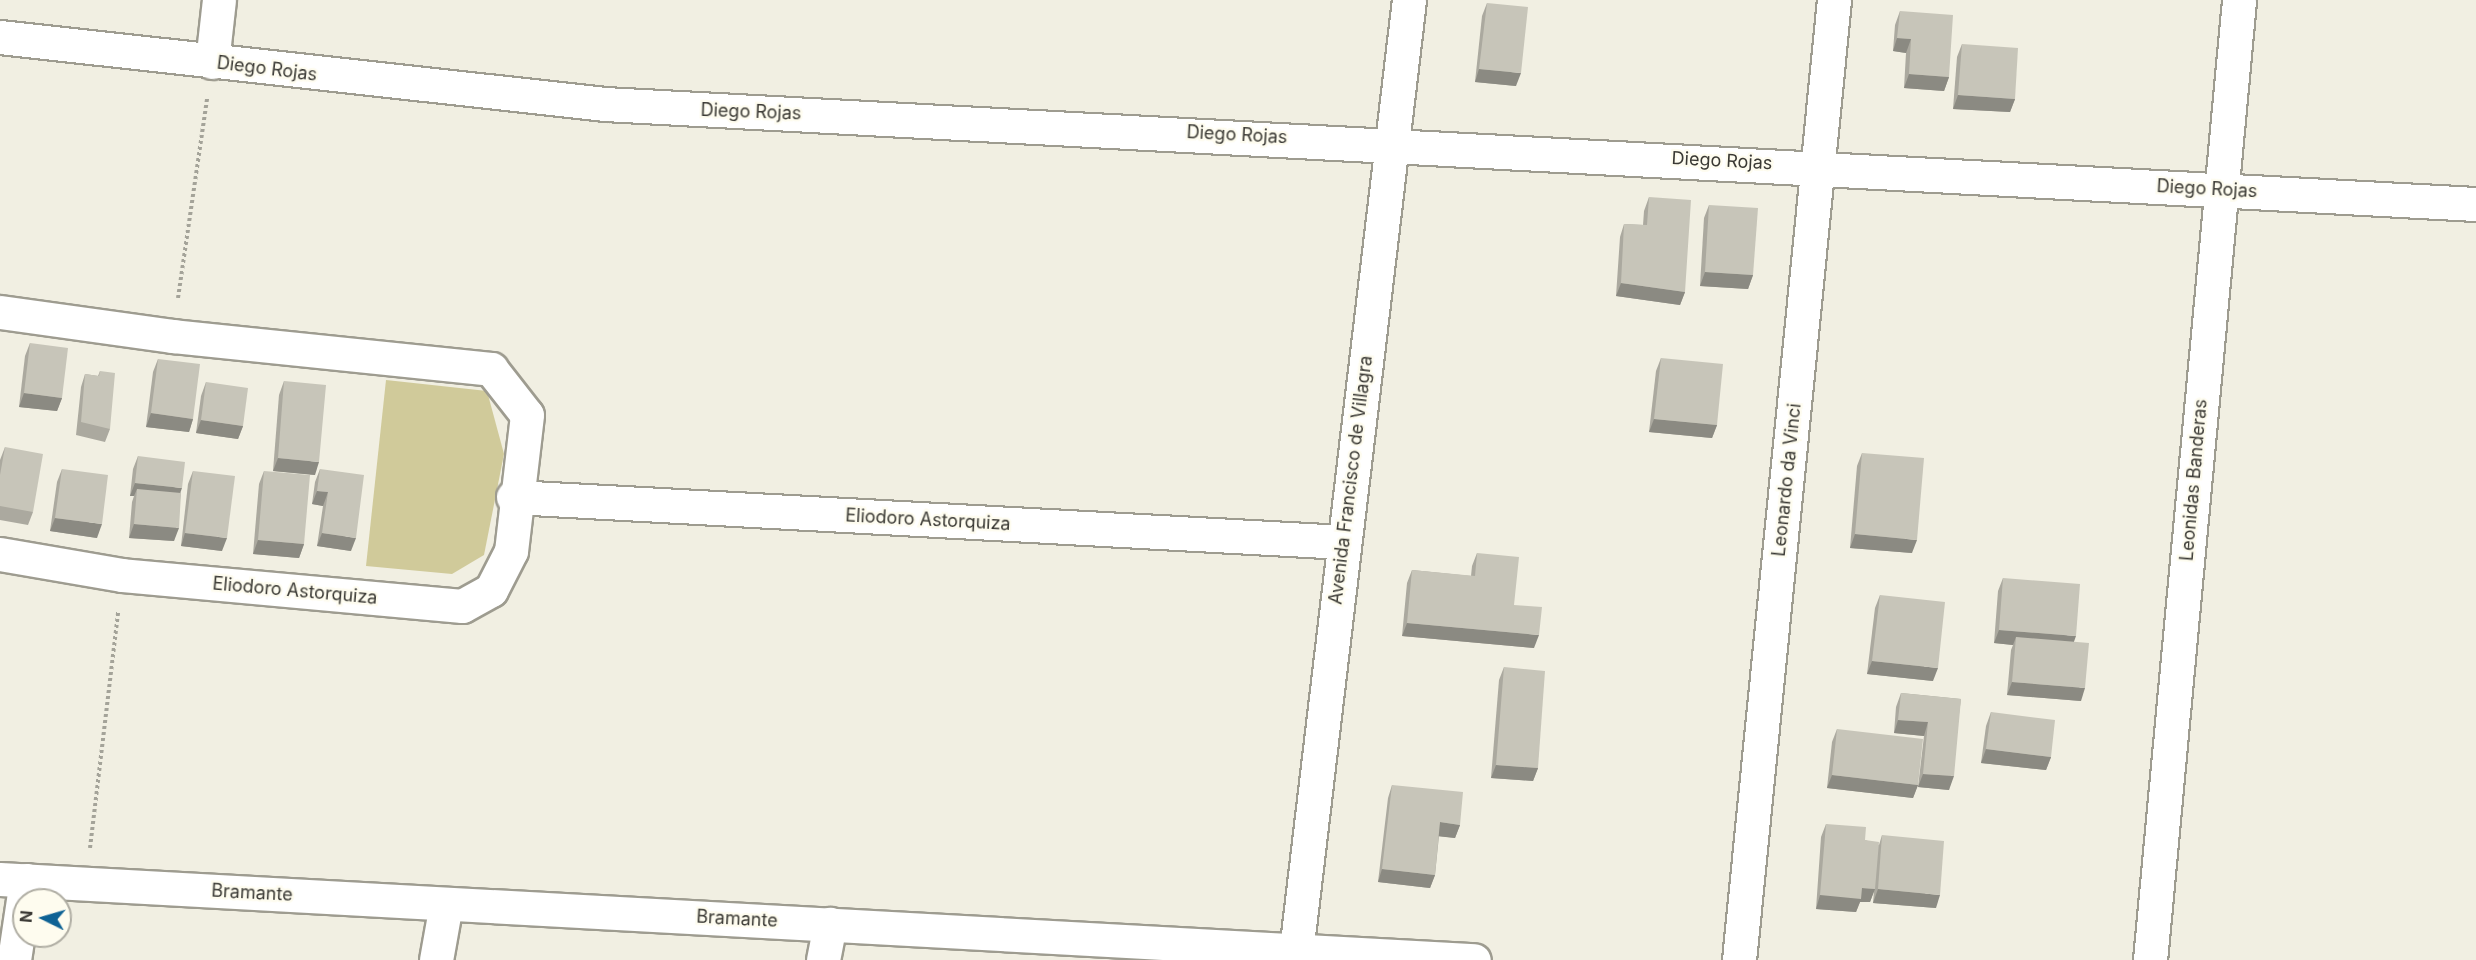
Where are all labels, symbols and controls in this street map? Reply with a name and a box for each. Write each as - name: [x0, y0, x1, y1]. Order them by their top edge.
- street label: Diego Rojas: [216, 52, 318, 86]
- street label: Diego Rojas: [700, 99, 802, 125]
- street label: Diego Rojas: [1186, 122, 1288, 148]
- street label: Diego Rojas: [1671, 148, 1773, 174]
- street label: Diego Rojas: [2156, 176, 2258, 202]
- street label: Avenida Francisco de Villagra: [1325, 354, 1377, 606]
- street label: Leonidas Banderas: [2176, 398, 2212, 562]
- street label: Leonardo da Vinci: [1768, 402, 1806, 558]
- street label: Eliodoro Astorquiza: [845, 505, 1011, 535]
- street label: Eliodoro Astorquiza: [212, 573, 378, 609]
- street label: Bramante: [211, 880, 293, 906]
- north arrow: [12, 888, 72, 948]
- street label: Bramante: [696, 906, 778, 932]
- text: N: [16, 910, 37, 924]

